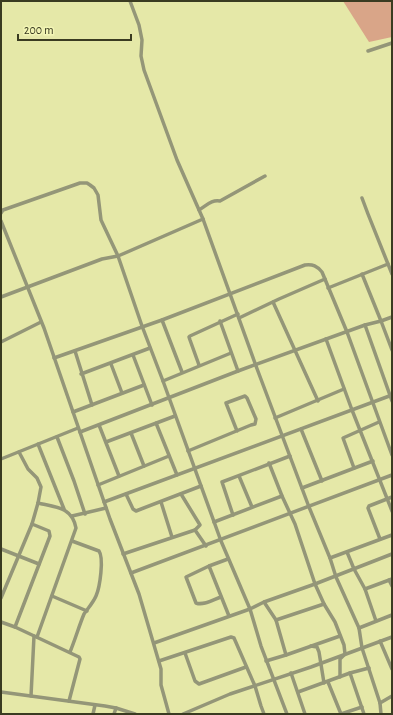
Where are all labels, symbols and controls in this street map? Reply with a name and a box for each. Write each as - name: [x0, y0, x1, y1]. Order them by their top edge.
- scale bar: [18, 16, 131, 42]
- text: 200 m: [24, 24, 54, 36]

